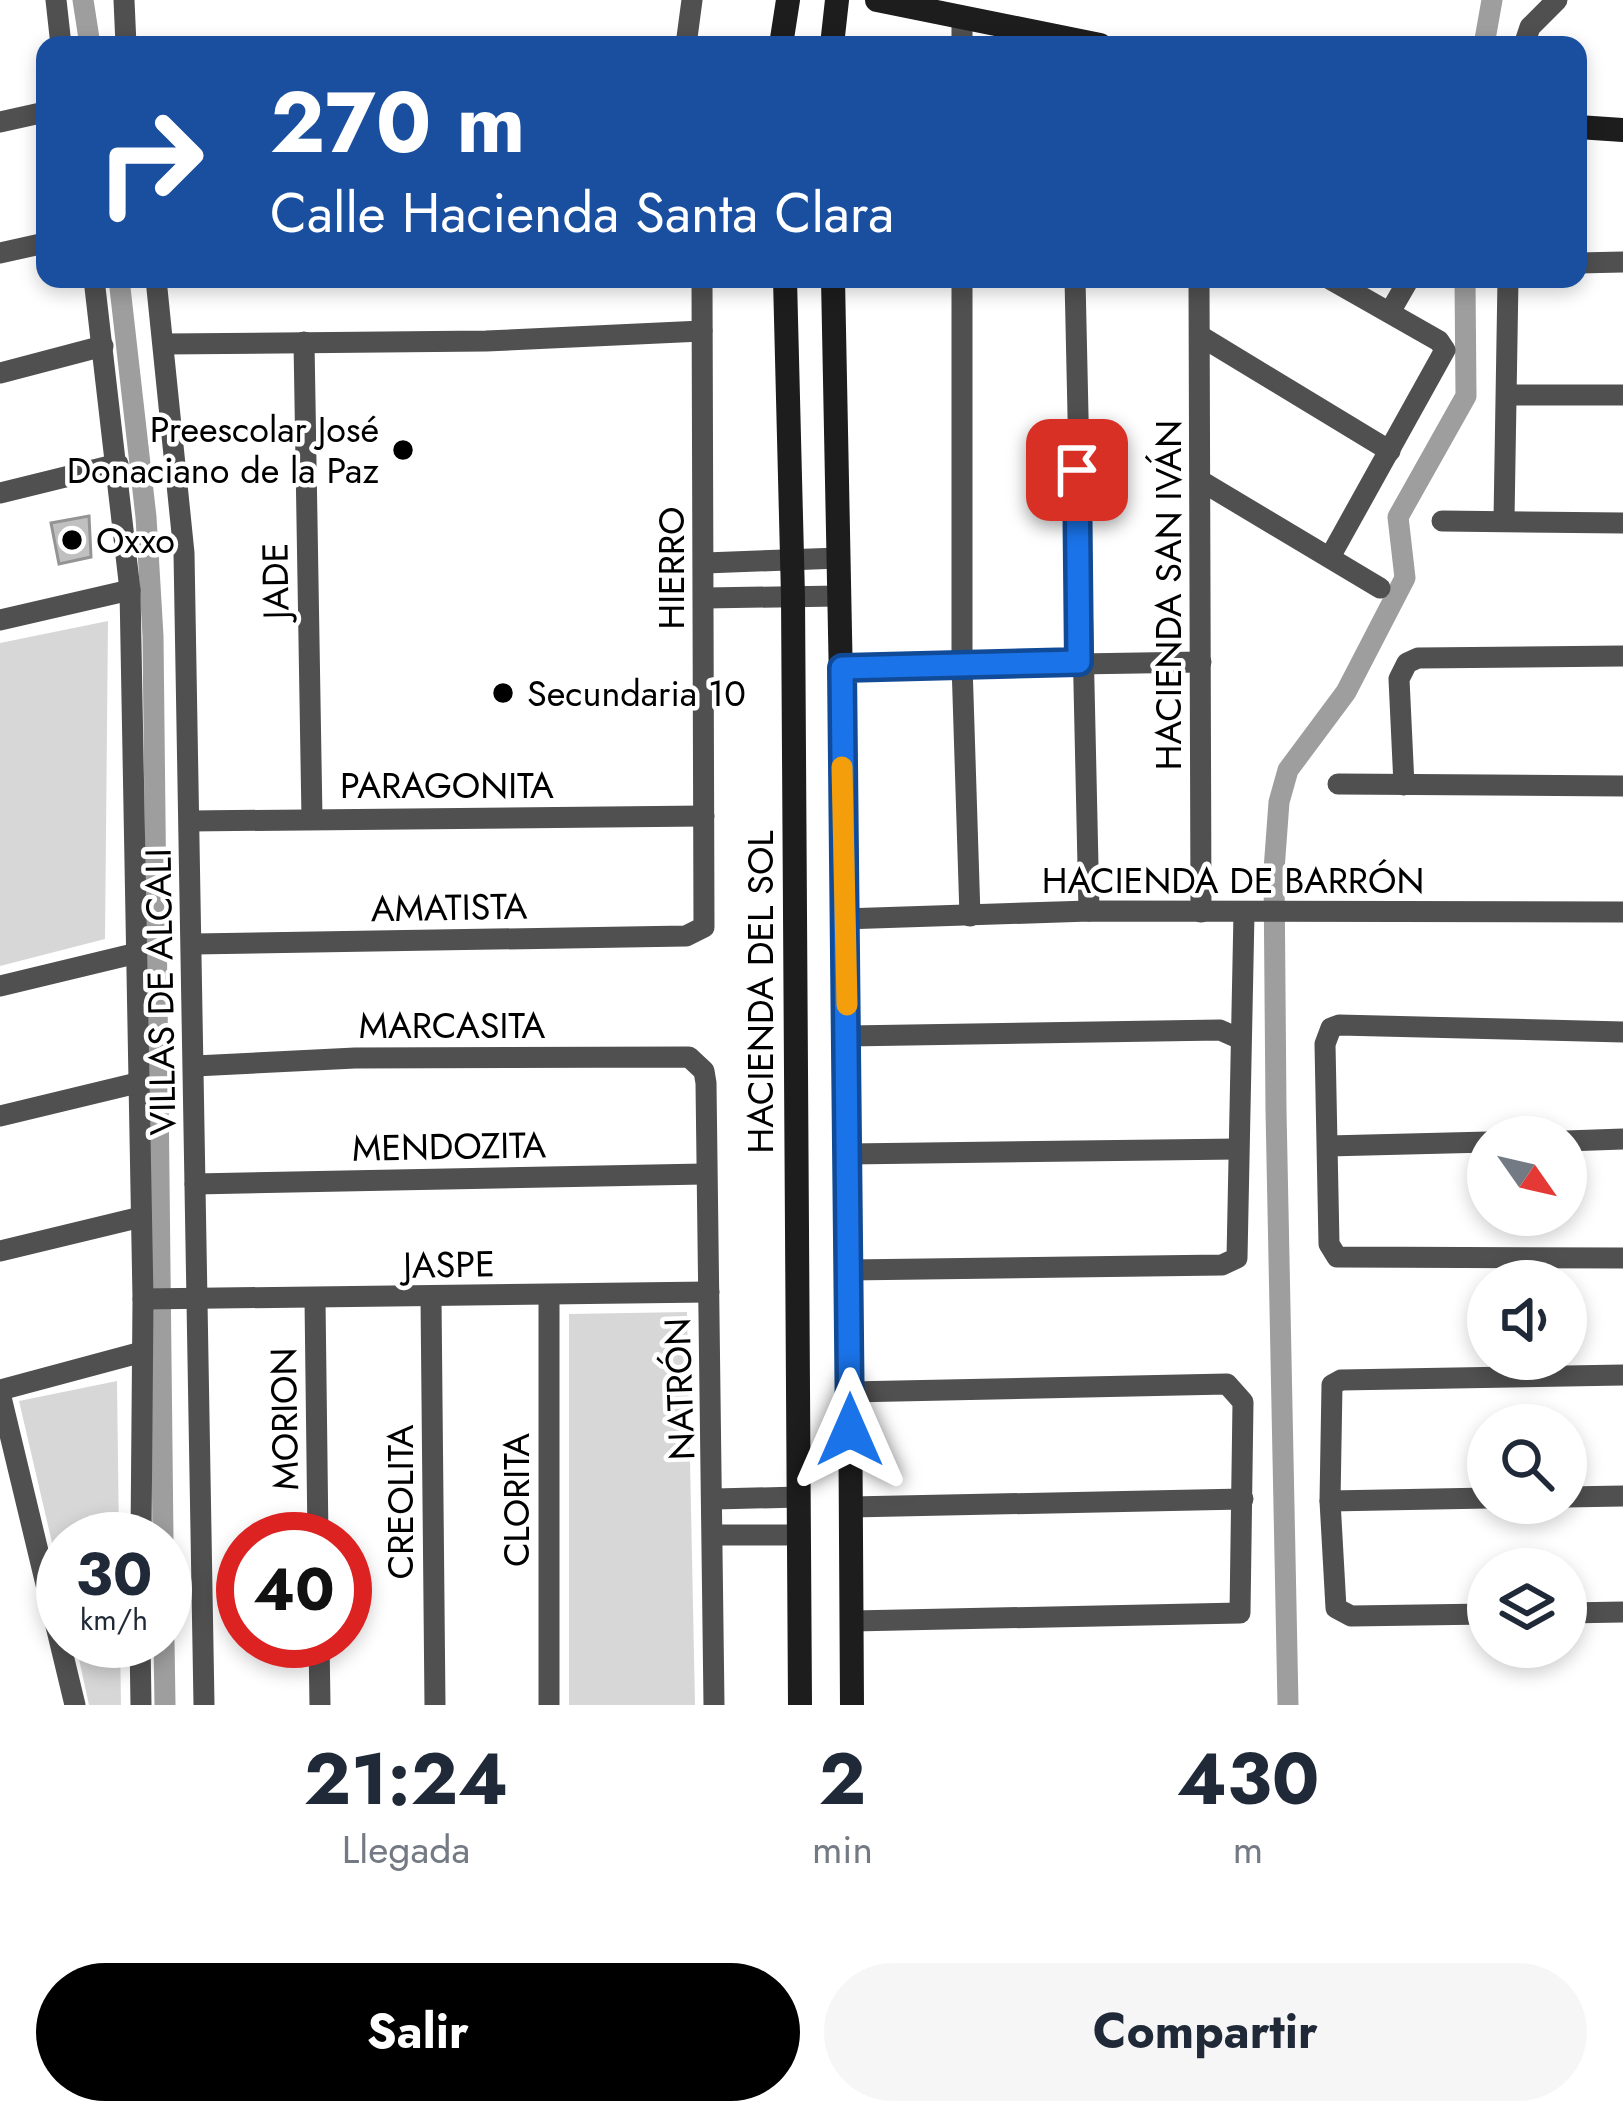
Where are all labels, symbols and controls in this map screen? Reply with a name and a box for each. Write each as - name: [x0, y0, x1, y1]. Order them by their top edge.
- text: 270 m: [270, 62, 525, 184]
- icon: right: [72, 84, 228, 240]
- text: Calle Hacienda Santa Clara: [270, 174, 894, 252]
- place label: Preescolar José Donaciano de la Paz: [67, 403, 379, 496]
- pin: [1026, 419, 1128, 521]
- street label: HACIENDA SAN IVÁN: [1142, 420, 1194, 770]
- marker: Preescolar José Donaciano de la Paz: [390, 437, 416, 463]
- icon: arrive: [1044, 437, 1110, 503]
- street label: HIERRO: [645, 506, 697, 630]
- place label: Oxxo: [96, 514, 175, 566]
- marker: Oxxo: [59, 527, 85, 553]
- street label: JADE: [248, 542, 302, 624]
- place label: Secundaria 10: [527, 667, 746, 719]
- marker: Secundaria 10: [490, 680, 516, 706]
- street label: PARAGONITA: [340, 759, 554, 811]
- street label: HACIENDA DEL SOL: [734, 830, 786, 1154]
- street label: VILLAS DE ALCALI: [131, 848, 189, 1136]
- street label: HACIENDA DE BARRÓN: [1042, 854, 1424, 906]
- street label: AMATISTA: [370, 880, 528, 934]
- street label: MARCASITA: [359, 999, 545, 1051]
- north arrow: [1467, 1116, 1587, 1236]
- map controls: [1467, 1116, 1587, 1668]
- street label: MENDOZITA: [352, 1118, 547, 1174]
- street label: JASPE: [399, 1237, 495, 1291]
- button: sound: [1467, 1260, 1587, 1380]
- street label: NATRÓN: [651, 1317, 707, 1461]
- street label: MORION: [257, 1347, 311, 1491]
- position arrow: [787, 1367, 913, 1493]
- button: search: [1467, 1404, 1587, 1524]
- street label: CREOLITA: [374, 1424, 426, 1579]
- street label: CLORITA: [490, 1433, 542, 1567]
- speed limit sign: 40: [216, 1512, 372, 1668]
- text: 30: [76, 1531, 152, 1618]
- button: layers: [1467, 1548, 1587, 1668]
- text: km/h: [80, 1598, 148, 1641]
- text: 21:24: [304, 1727, 508, 1831]
- text: 2: [819, 1727, 866, 1831]
- text: 430: [1177, 1727, 1319, 1831]
- text: Llegada: [342, 1821, 470, 1878]
- text: min: [812, 1821, 873, 1878]
- text: m: [1233, 1821, 1263, 1878]
- button: Salir: [36, 1963, 800, 2101]
- button: Compartir: [824, 1963, 1587, 2101]

